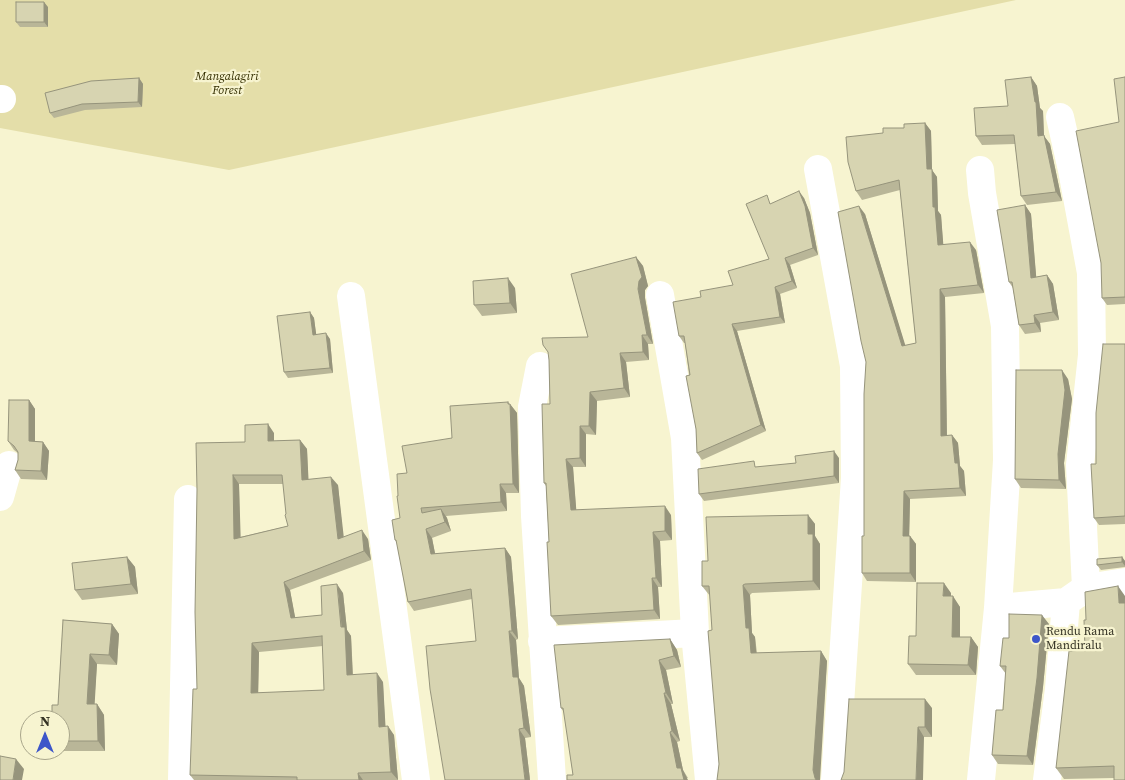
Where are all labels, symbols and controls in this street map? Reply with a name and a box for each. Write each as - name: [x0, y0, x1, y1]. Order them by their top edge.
- park label: Mangalagiri Forest: [195, 70, 259, 98]
- place label: Rendu Rama Mandiralu: [1046, 625, 1114, 653]
- marker: Rendu Rama Mandiralu: [1030, 633, 1042, 645]
- north arrow: [20, 710, 70, 760]
- text: N: [40, 711, 50, 731]

